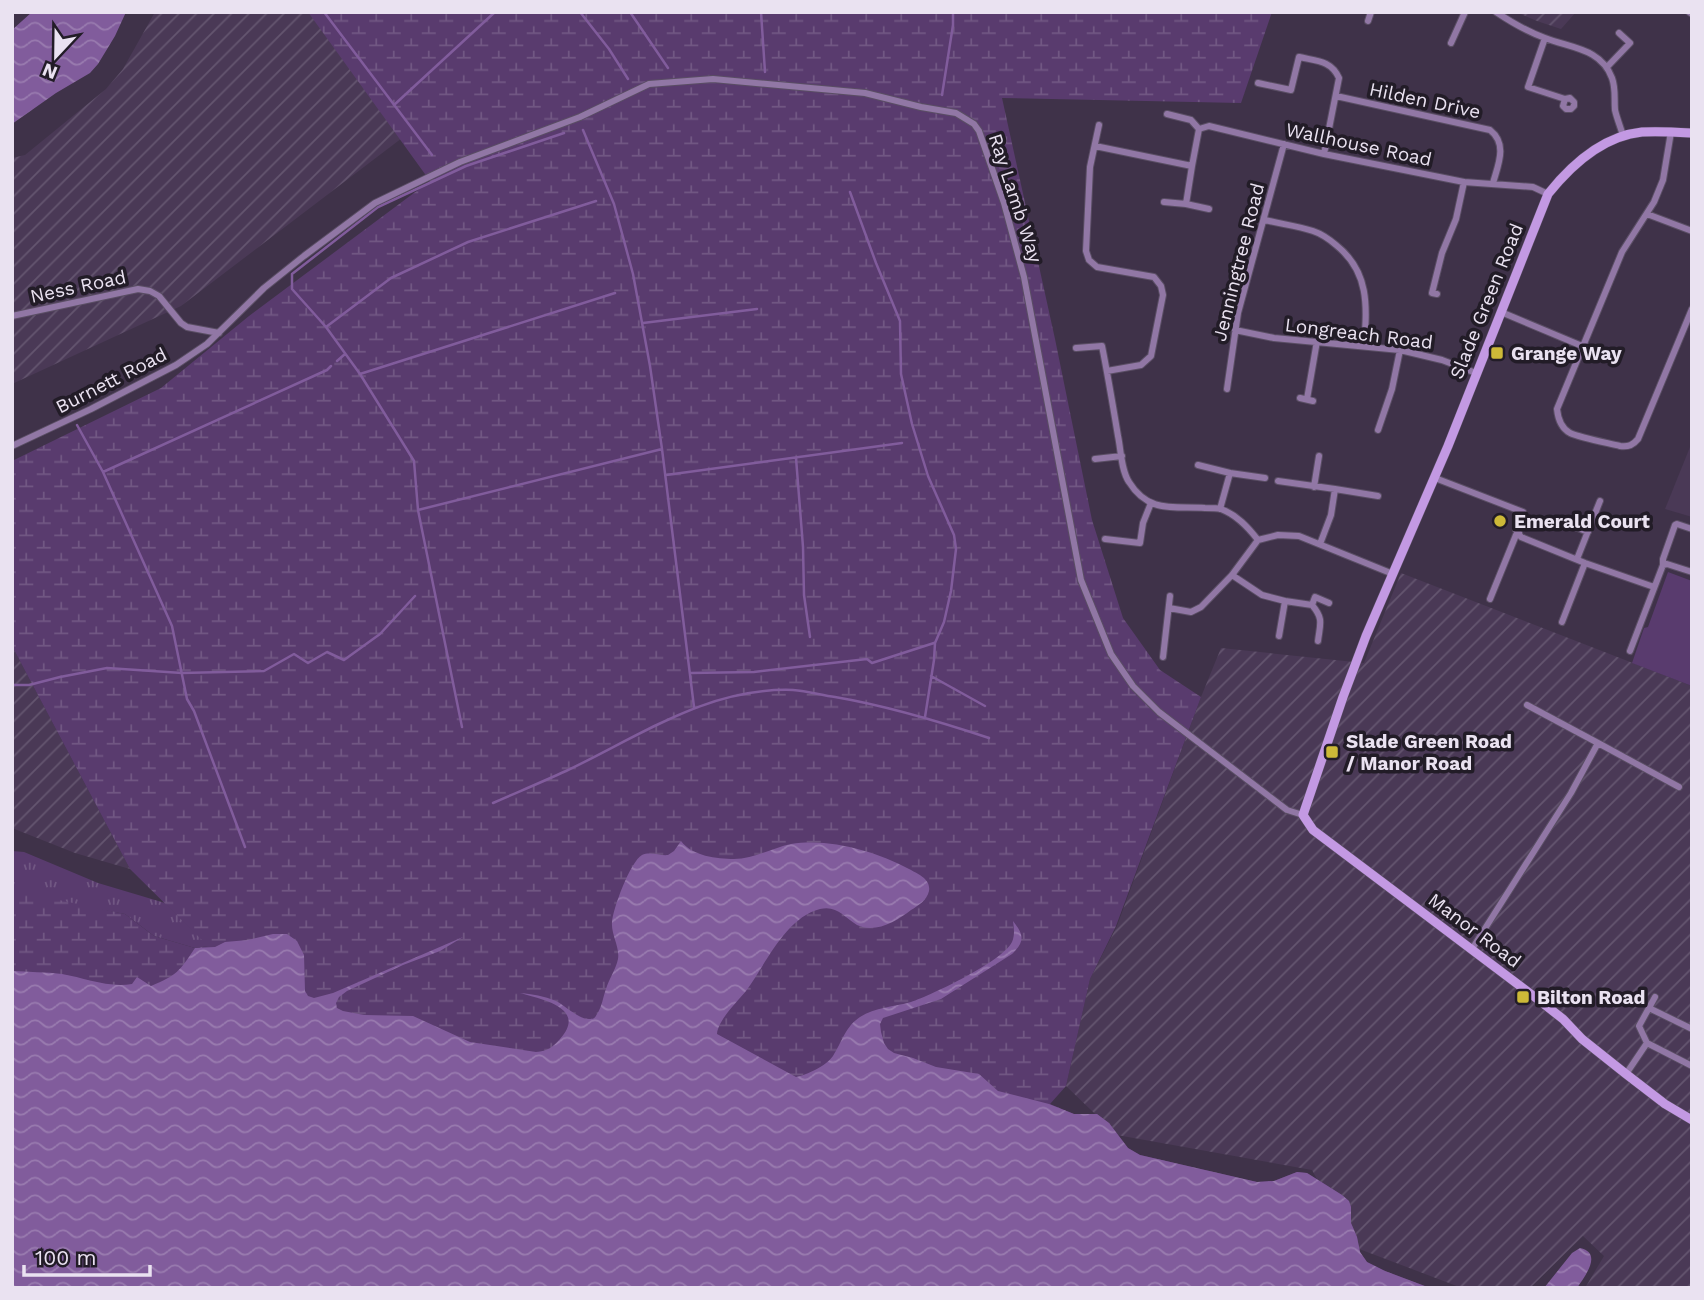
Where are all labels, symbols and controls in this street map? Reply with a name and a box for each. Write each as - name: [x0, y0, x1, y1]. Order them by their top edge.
- north arrow: [21, 21, 91, 91]
- text: N: [39, 58, 61, 85]
- street label: Hilden Drive: [1367, 77, 1483, 124]
- street label: Wallhouse Road: [1284, 118, 1434, 171]
- street label: Ray Lamb Way: [984, 131, 1047, 266]
- street label: Jenningtree Road: [1208, 181, 1269, 344]
- street label: Slade Green Road: [1445, 220, 1528, 382]
- street label: Ness Road: [28, 265, 128, 308]
- street label: Longreach Road: [1284, 313, 1434, 354]
- place label: Grange Way: [1511, 342, 1622, 365]
- street label: Burnett Road: [52, 343, 171, 418]
- marker: Grange Way: [1489, 345, 1505, 361]
- place label: Emerald Court: [1514, 510, 1651, 533]
- marker: Emerald Court: [1492, 513, 1508, 529]
- place label: Slade Green Road / Manor Road: [1346, 730, 1512, 775]
- marker: Slade Green Road / Manor Road: [1324, 744, 1340, 760]
- street label: Manor Road: [1424, 888, 1526, 973]
- place label: Bilton Road: [1537, 986, 1645, 1009]
- marker: Bilton Road: [1515, 989, 1531, 1005]
- scale bar: [24, 1234, 150, 1278]
- text: 100 m: [35, 1245, 97, 1270]

